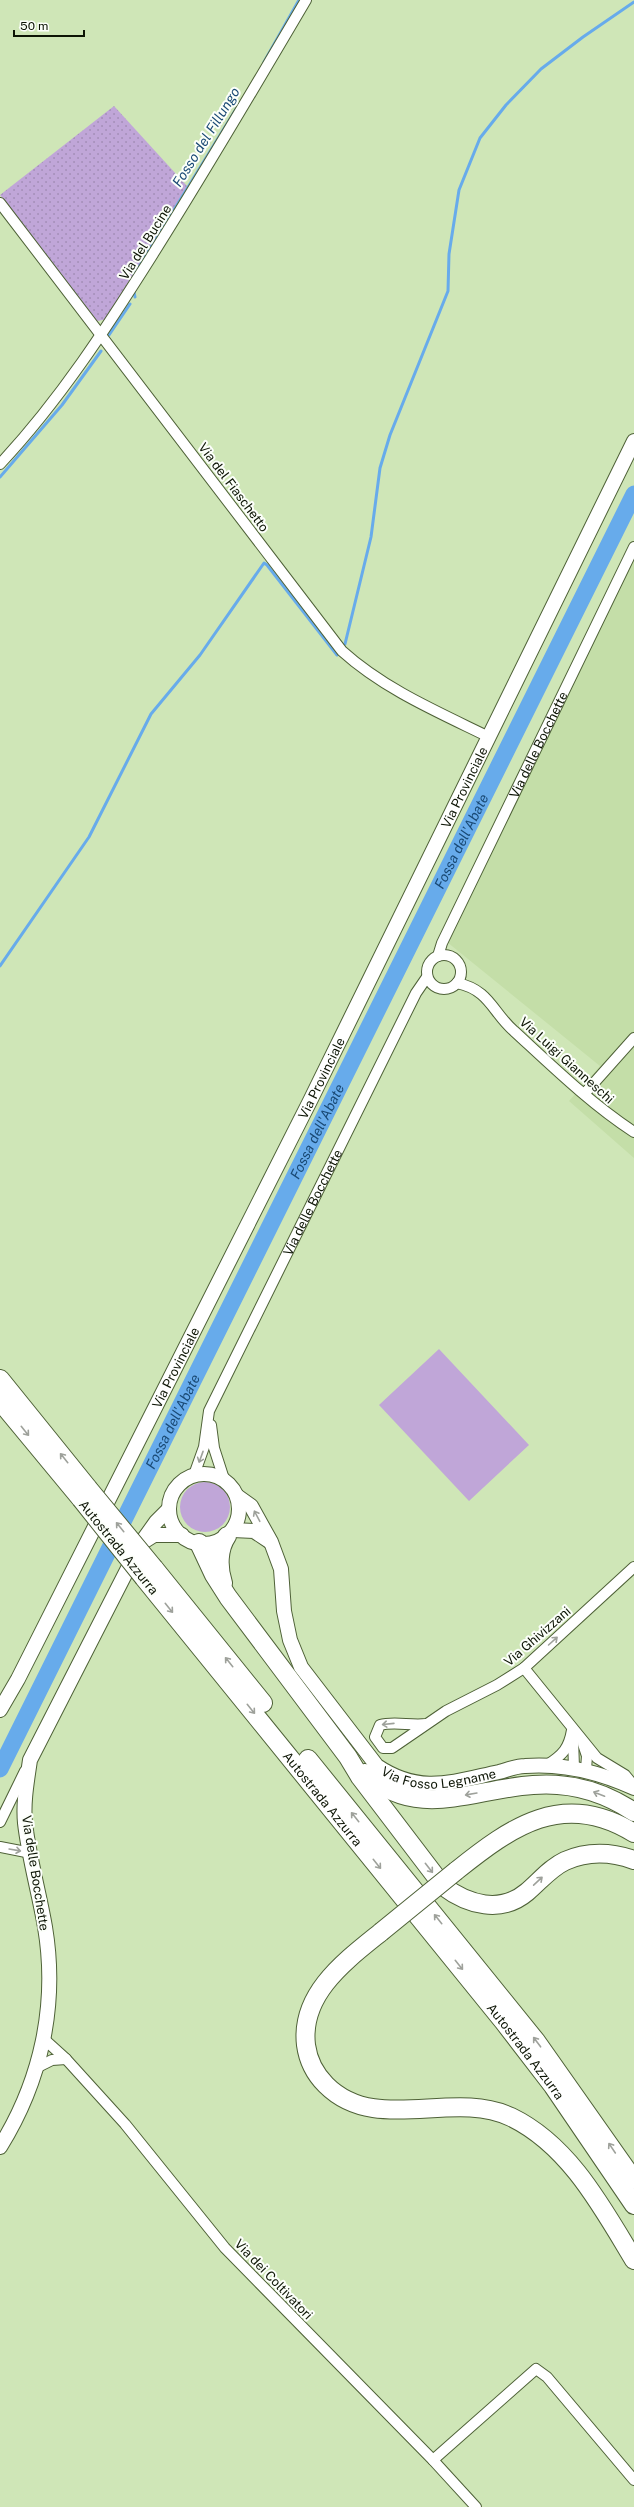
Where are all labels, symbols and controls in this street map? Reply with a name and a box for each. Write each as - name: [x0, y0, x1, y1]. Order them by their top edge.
- scale bar: [14, 12, 84, 38]
- text: 50 m: [20, 19, 48, 33]
- water label: Fosso del Fillungo: [169, 84, 243, 189]
- street label: Via del Bucine: [116, 202, 175, 283]
- street label: Via del Fiaschetto: [195, 440, 272, 535]
- street label: Via delle Bocchette: [506, 689, 571, 801]
- street label: Via Provinciale: [438, 744, 491, 831]
- water label: Fossa dell'Abate: [431, 791, 492, 891]
- street label: Via Luigi Gianneschi: [516, 1014, 617, 1107]
- street label: Via Provinciale: [295, 1035, 348, 1121]
- water label: Fossa dell'Abate: [287, 1081, 347, 1181]
- street label: Via delle Bocchette: [280, 1147, 345, 1258]
- street label: Via Provinciale: [149, 1325, 203, 1411]
- water label: Fossa dell'Abate: [142, 1371, 203, 1472]
- one-way arrow: [20, 1425, 29, 1436]
- one-way arrow: [196, 1451, 204, 1463]
- one-way arrow: [59, 1452, 68, 1463]
- street label: Autostrada Azzurra: [76, 1497, 161, 1598]
- one-way arrow: [253, 1510, 260, 1522]
- one-way arrow: [116, 1522, 125, 1532]
- one-way arrow: [164, 1602, 173, 1613]
- street label: Via Ghivizzani: [501, 1604, 574, 1669]
- one-way arrow: [547, 1637, 558, 1646]
- one-way arrow: [225, 1656, 234, 1667]
- one-way arrow: [247, 1703, 255, 1714]
- one-way arrow: [382, 1721, 395, 1728]
- street label: Autostrada Azzurra: [280, 1749, 365, 1849]
- street label: Via Fosso Legname: [379, 1764, 497, 1792]
- one-way arrow: [594, 1789, 606, 1797]
- one-way arrow: [465, 1790, 478, 1798]
- one-way arrow: [351, 1812, 360, 1823]
- street label: Via delle Bocchette: [19, 1814, 52, 1932]
- one-way arrow: [9, 1846, 22, 1854]
- one-way arrow: [372, 1859, 381, 1870]
- one-way arrow: [425, 1862, 434, 1873]
- one-way arrow: [533, 1876, 543, 1886]
- one-way arrow: [434, 1913, 443, 1924]
- one-way arrow: [454, 1960, 463, 1971]
- street label: Autostrada Azzurra: [484, 2000, 567, 2102]
- one-way arrow: [533, 2037, 541, 2048]
- one-way arrow: [608, 2143, 616, 2154]
- street label: Via dei Coltivatori: [232, 2236, 316, 2322]

